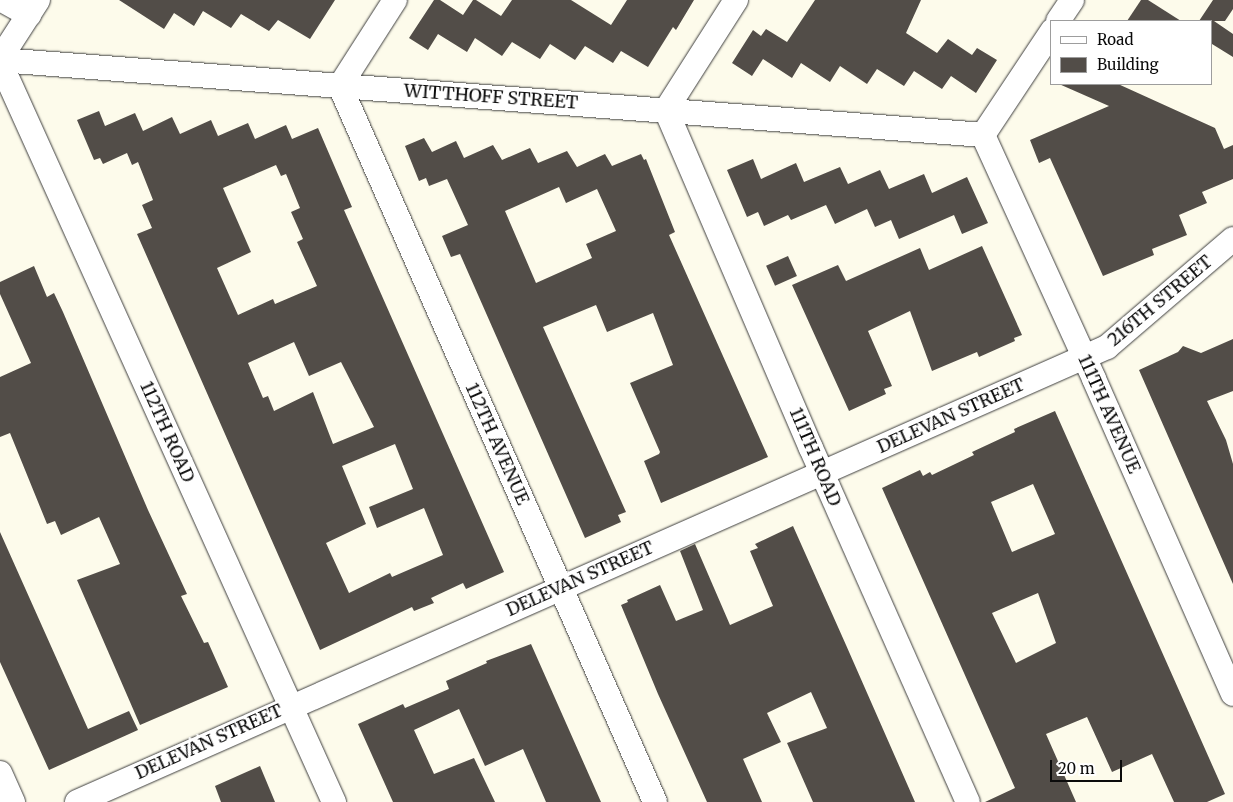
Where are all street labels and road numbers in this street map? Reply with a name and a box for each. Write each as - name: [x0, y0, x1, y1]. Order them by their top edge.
- street label: WITTHOFF STREET: [403, 80, 579, 114]
- street label: 216TH STREET: [1103, 251, 1217, 351]
- street label: 111TH AVENUE: [1073, 351, 1145, 477]
- street label: DELEVAN STREET: [874, 374, 1028, 458]
- street label: 112TH ROAD: [135, 378, 199, 486]
- street label: 112TH AVENUE: [460, 380, 534, 508]
- street label: 111TH ROAD: [785, 404, 845, 510]
- street label: DELEVAN STREET: [503, 537, 657, 621]
- street label: DELEVAN STREET: [132, 700, 286, 784]

